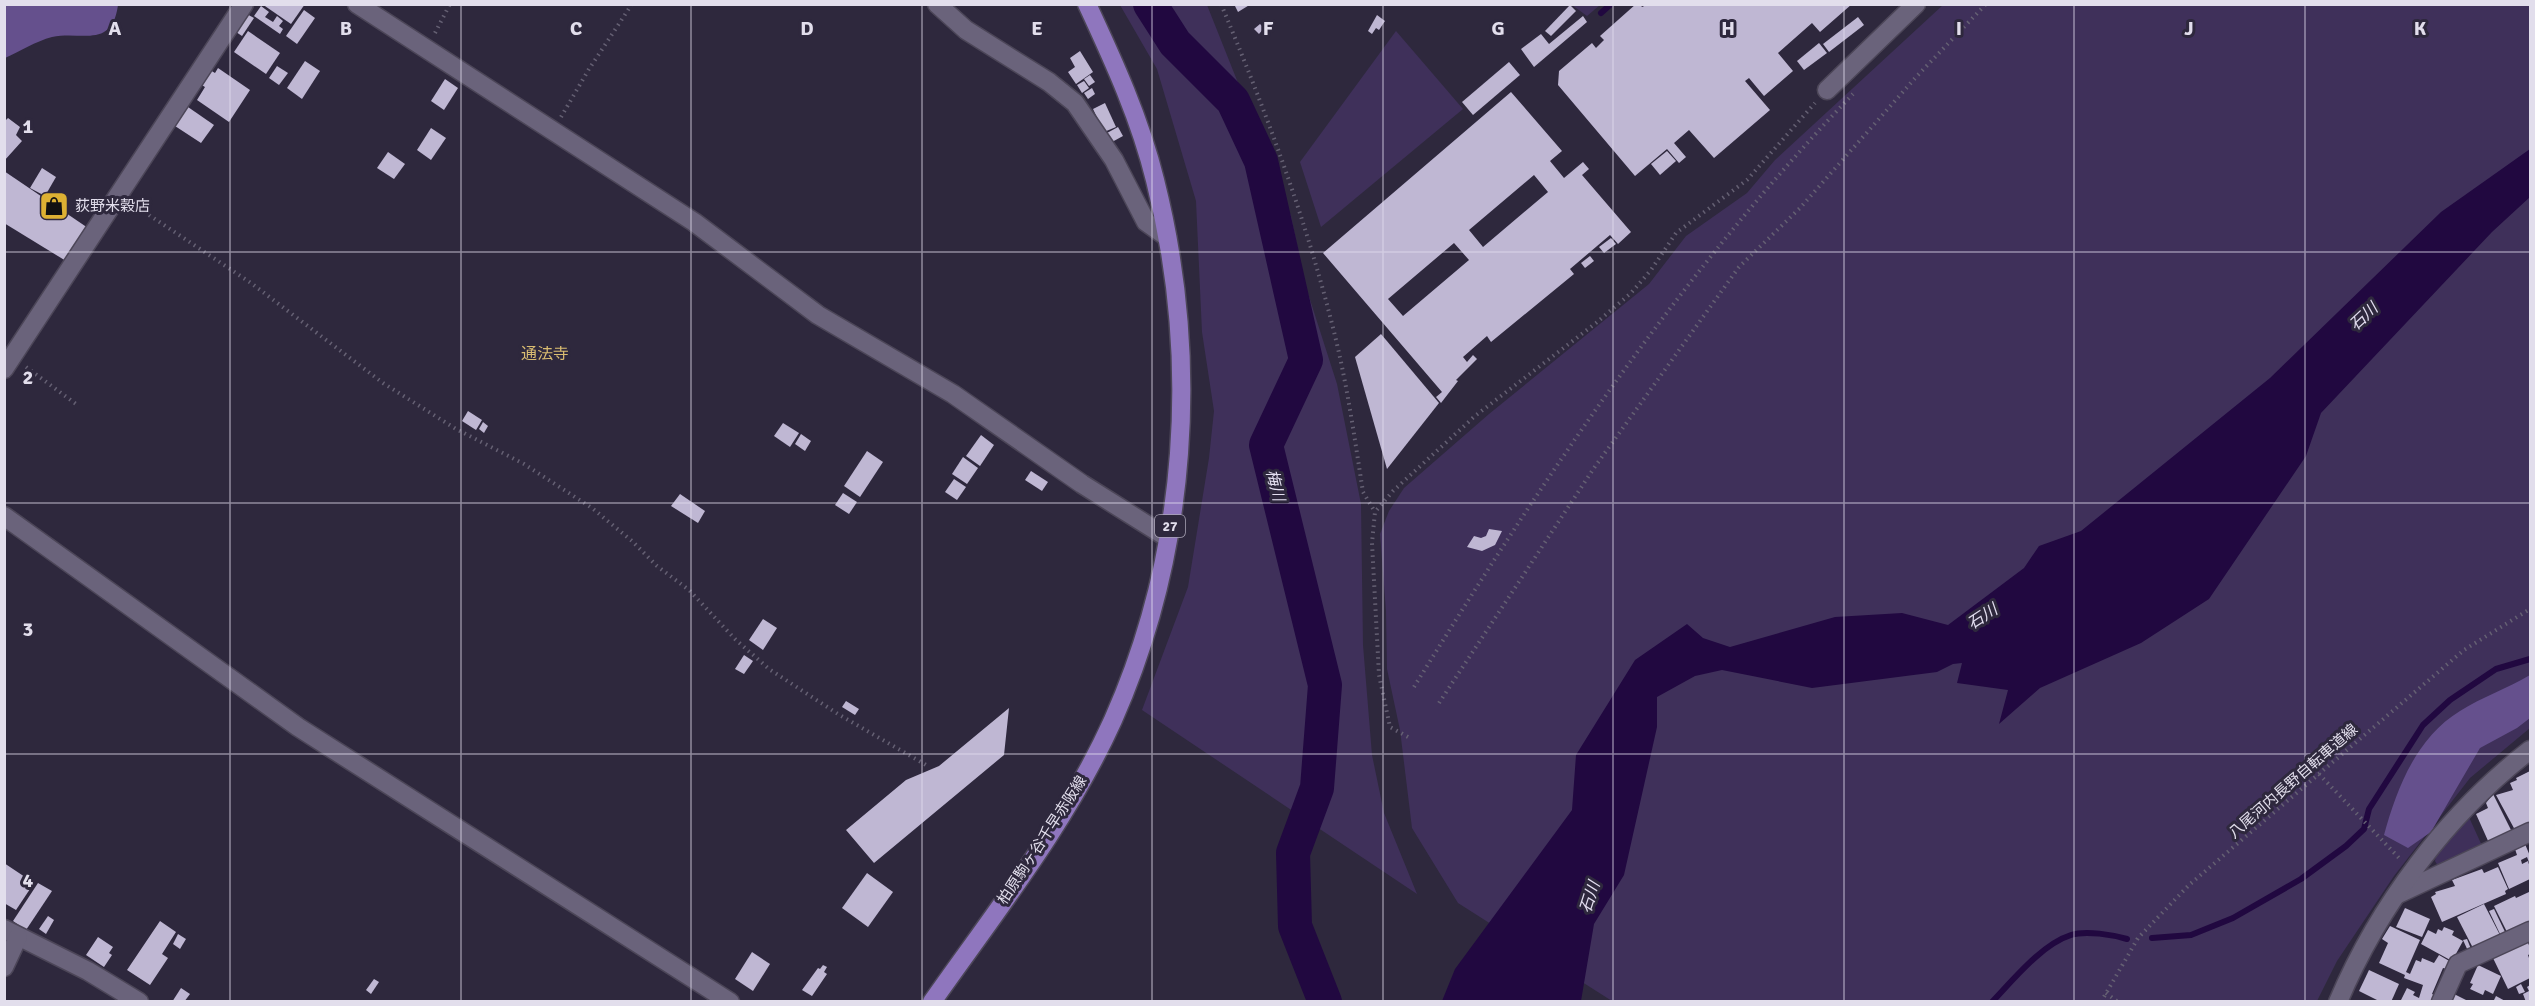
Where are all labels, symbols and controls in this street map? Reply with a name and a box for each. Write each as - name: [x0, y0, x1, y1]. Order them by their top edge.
- text: A: [109, 16, 122, 41]
- text: B: [340, 16, 352, 41]
- text: C: [570, 16, 582, 41]
- text: D: [800, 16, 814, 41]
- text: E: [1031, 16, 1043, 41]
- text: F: [1263, 16, 1274, 41]
- text: G: [1491, 16, 1505, 41]
- text: H: [1721, 16, 1735, 41]
- text: I: [1956, 16, 1962, 41]
- text: J: [2184, 16, 2194, 41]
- text: K: [2414, 16, 2427, 41]
- text: 1: [23, 114, 34, 139]
- shop icon: 荻野米穀店: [38, 190, 70, 222]
- place label: 荻野米穀店: [75, 197, 150, 215]
- water label: 石川: [2345, 297, 2384, 335]
- district label: 通法寺: [521, 344, 569, 364]
- text: 2: [23, 365, 33, 390]
- water label: 梅川: [1261, 467, 1289, 505]
- road number: 27: [1155, 515, 1185, 537]
- water label: 石川: [1964, 599, 2003, 634]
- text: 3: [23, 617, 33, 642]
- street label: 八尾河内長野自転車道線: [2225, 720, 2361, 842]
- street label: 柏原駒ヶ谷千早赤阪線: [994, 772, 1090, 908]
- text: 4: [23, 868, 34, 893]
- water label: 石川: [1575, 877, 1605, 916]

